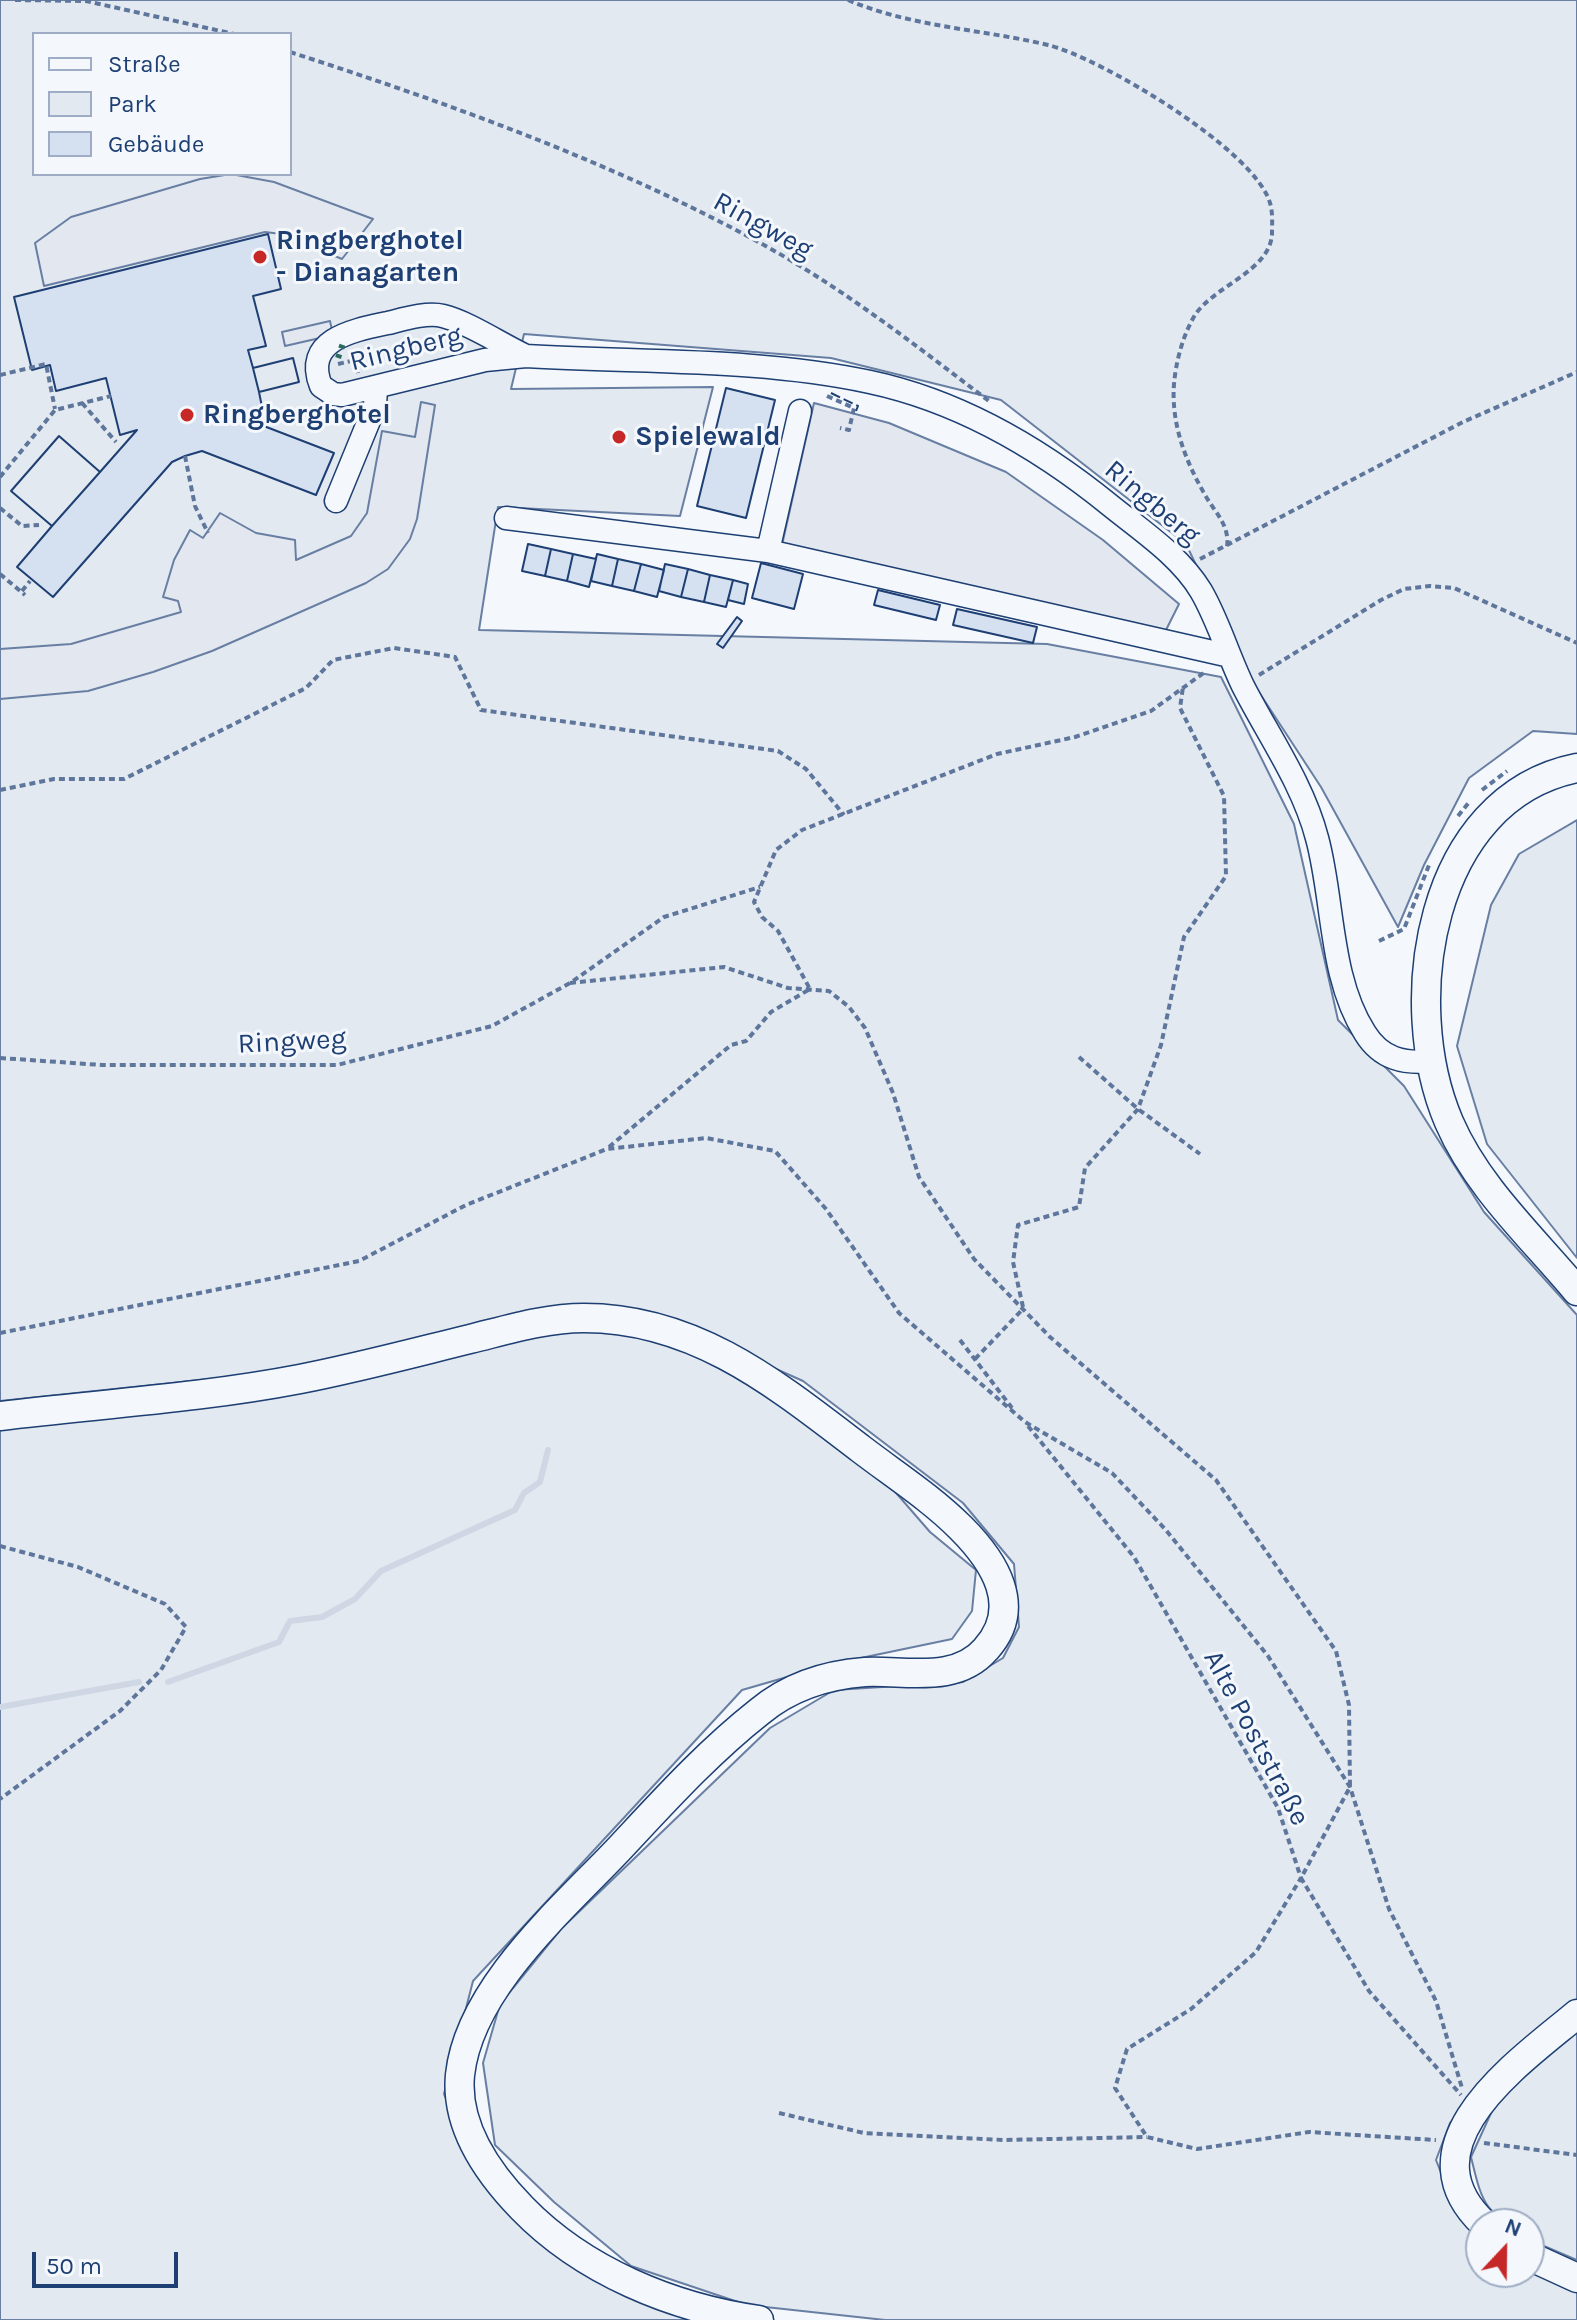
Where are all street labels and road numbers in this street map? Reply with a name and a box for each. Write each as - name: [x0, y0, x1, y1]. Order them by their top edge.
- street label: Ringweg: [707, 185, 819, 267]
- street label: Ringberg: [346, 319, 466, 379]
- street label: Ringberg: [1097, 453, 1207, 553]
- street label: Ringweg: [237, 1022, 347, 1062]
- street label: Alte Poststraße: [1196, 1645, 1316, 1831]

